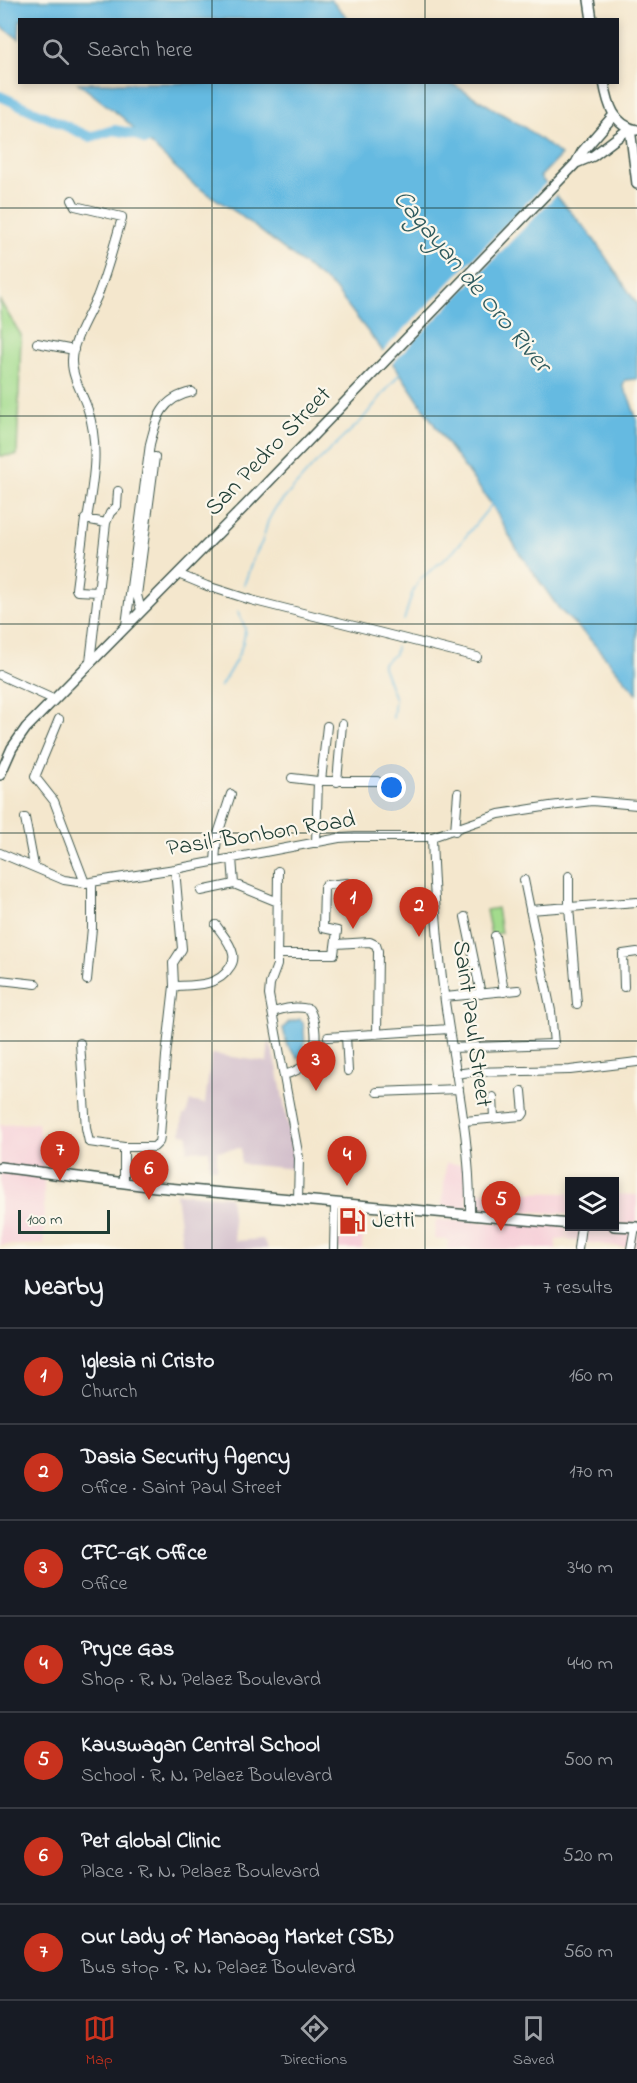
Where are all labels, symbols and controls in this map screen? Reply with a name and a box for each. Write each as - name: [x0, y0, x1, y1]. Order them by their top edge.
- search box: [18, 18, 619, 84]
- icon: search: [39, 35, 72, 68]
- text: Search here: [87, 35, 192, 67]
- water label: Cagayan de Oro River: [383, 182, 561, 384]
- street label: San Pedro Street: [198, 379, 340, 525]
- your location: [377, 773, 406, 802]
- street label: Pasil-Bonbon Road: [164, 803, 358, 867]
- pin: 1: [334, 880, 372, 929]
- pin: 2: [400, 888, 438, 937]
- street label: Saint Paul Street: [442, 938, 500, 1110]
- pin: 3: [296, 1042, 336, 1091]
- pin: 7: [40, 1132, 80, 1181]
- pin: 4: [328, 1136, 366, 1186]
- pin: 6: [130, 1150, 168, 1200]
- map controls: [565, 1177, 619, 1231]
- button: layers: [565, 1177, 619, 1231]
- pin: 5: [482, 1182, 520, 1231]
- place label: Jetti: [372, 1204, 415, 1239]
- fuel station icon: Jetti: [337, 1206, 367, 1236]
- scale bar: [18, 1207, 110, 1234]
- text: 100 m: [27, 1208, 62, 1232]
- text: Nearby: [24, 1269, 103, 1307]
- text: 7 results: [543, 1274, 613, 1303]
- text: Iglesia ni Cristo: [81, 1346, 214, 1378]
- text: 1: [40, 1362, 47, 1391]
- text: 160 m: [569, 1362, 613, 1391]
- text: Church: [81, 1378, 137, 1407]
- text: Dasia Security Agency: [81, 1442, 290, 1474]
- text: 2: [39, 1458, 48, 1487]
- text: 170 m: [569, 1458, 613, 1487]
- text: Office · Saint Paul Street: [81, 1474, 282, 1503]
- text: CFC-GK Office: [81, 1538, 207, 1570]
- text: 3: [39, 1554, 48, 1583]
- text: 340 m: [567, 1554, 613, 1583]
- text: Office: [81, 1570, 127, 1599]
- text: Pryce Gas: [81, 1634, 174, 1666]
- text: 4: [39, 1650, 48, 1679]
- text: 440 m: [567, 1650, 613, 1679]
- text: Shop · R. N. Pelaez Boulevard: [81, 1666, 321, 1695]
- text: Kauswagan Central School: [81, 1730, 320, 1762]
- text: 5: [38, 1746, 49, 1775]
- text: 500 m: [564, 1746, 613, 1775]
- text: School · R. N. Pelaez Boulevard: [81, 1762, 332, 1791]
- text: Pet Global Clinic: [81, 1826, 220, 1858]
- text: 6: [39, 1842, 48, 1871]
- text: 520 m: [562, 1842, 613, 1871]
- text: Place · R. N. Pelaez Boulevard: [81, 1858, 320, 1887]
- text: Our Lady of Manaoag Market (SB): [81, 1922, 393, 1954]
- text: 7: [39, 1938, 48, 1967]
- text: 560 m: [564, 1938, 613, 1967]
- text: Bus stop · R. N. Pelaez Boulevard: [81, 1954, 356, 1983]
- tab: Map: [83, 2012, 116, 2072]
- tab: Directions: [281, 2012, 347, 2072]
- tab: Saved: [513, 2012, 554, 2072]

